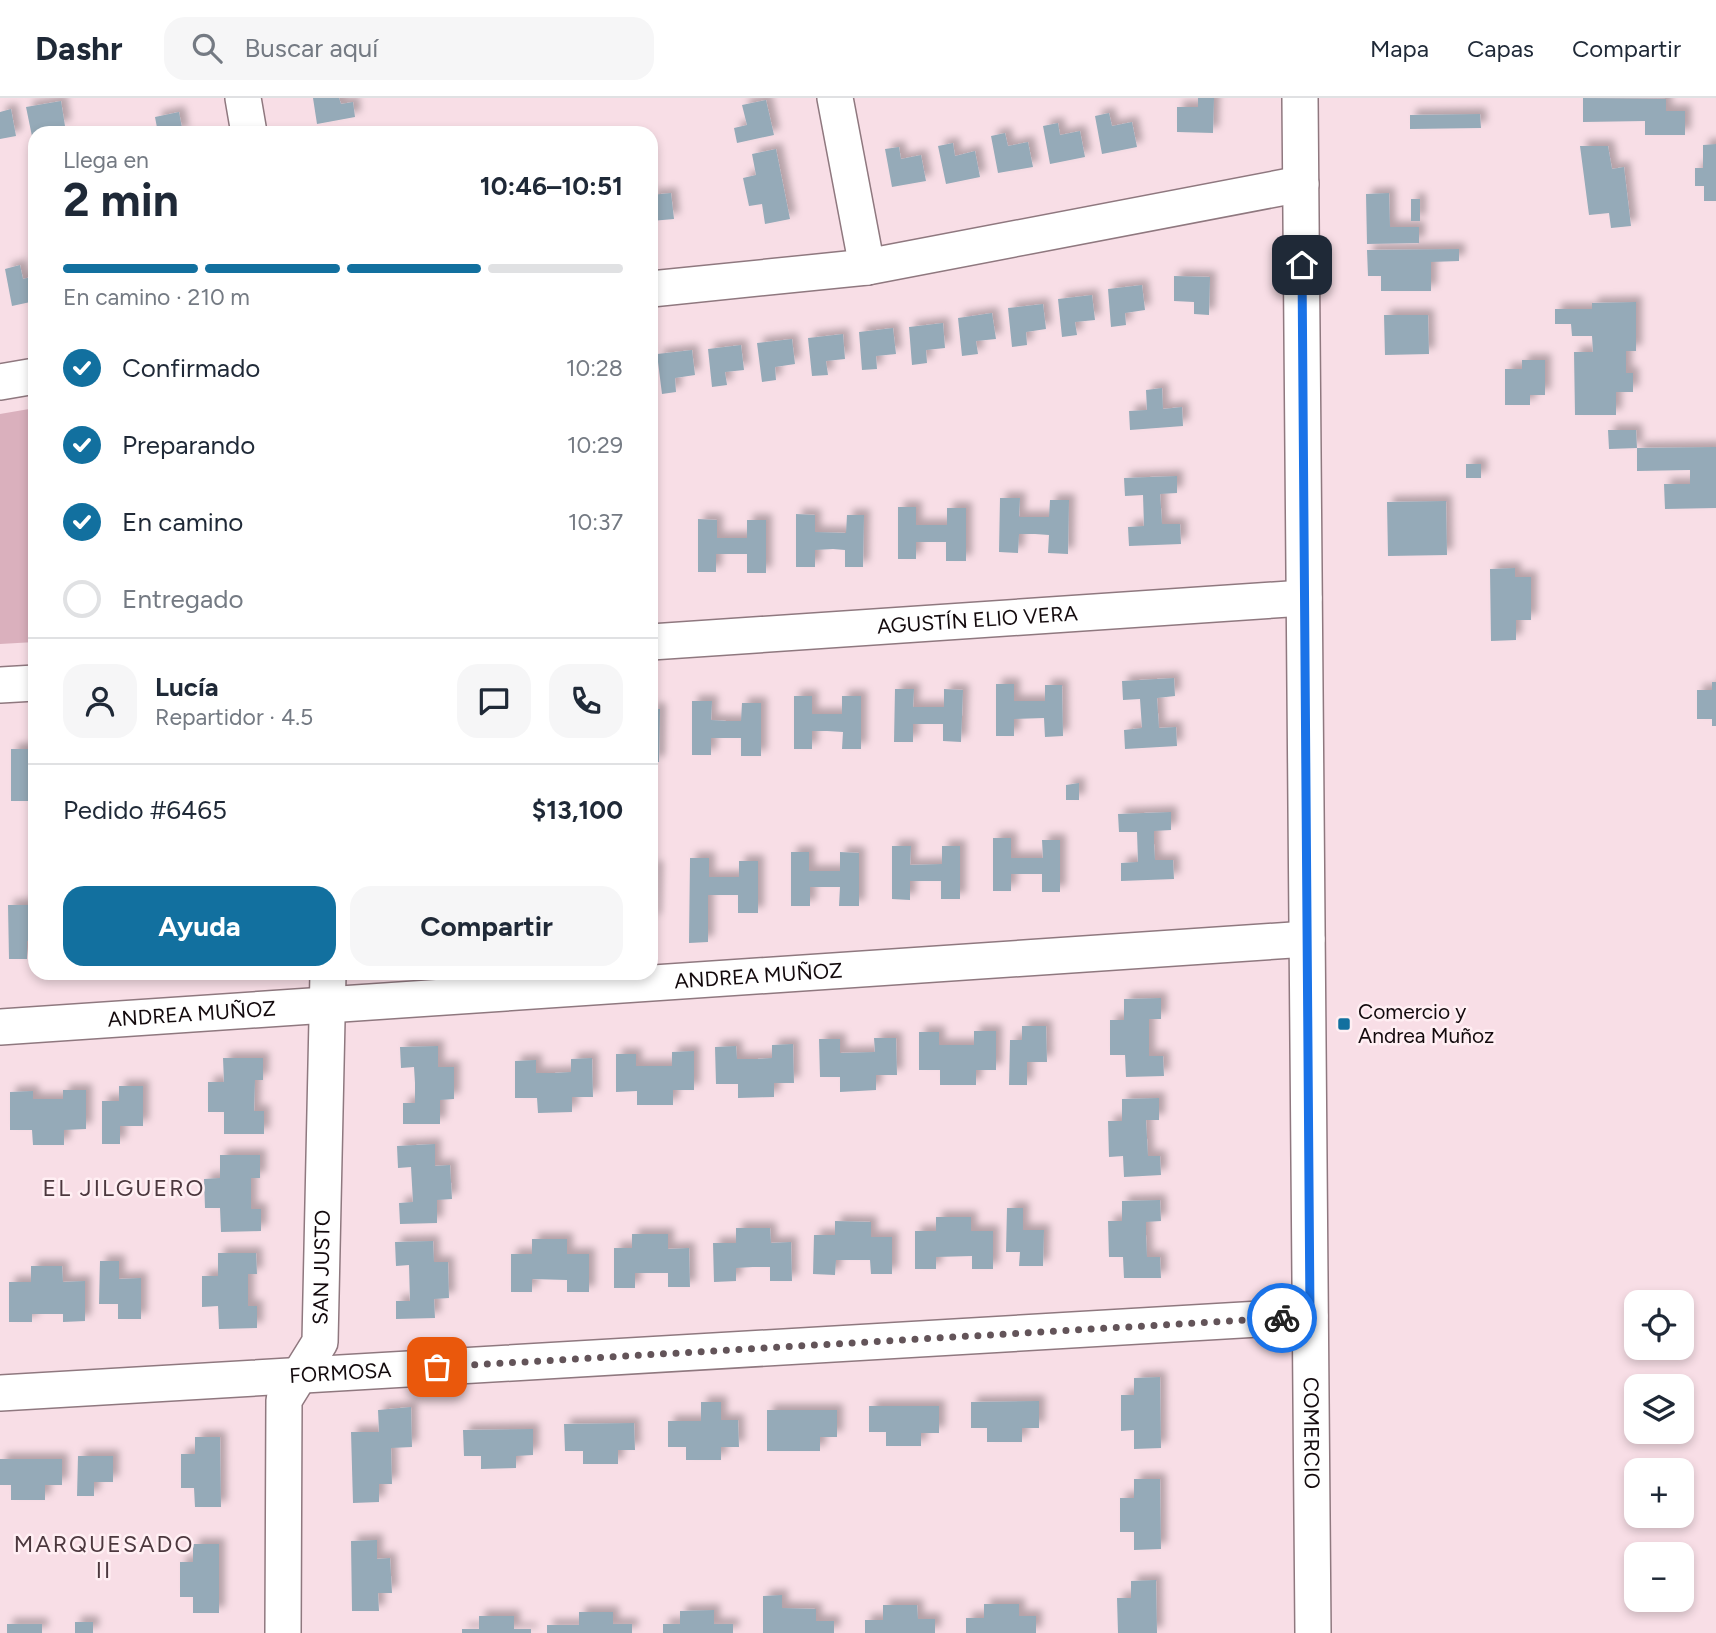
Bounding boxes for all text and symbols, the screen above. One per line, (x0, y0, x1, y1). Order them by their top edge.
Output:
search box (164, 17, 654, 80)
text: Dashr (35, 29, 122, 68)
icon: search (188, 29, 226, 67)
text: Buscar aquí (244, 32, 378, 64)
text: Mapa (1370, 34, 1429, 63)
text: Capas (1467, 34, 1534, 63)
text: Compartir (1572, 34, 1681, 63)
text: Llega en (63, 146, 149, 174)
text: 10:46–10:51 (480, 170, 623, 202)
text: 2 min (63, 172, 179, 228)
pin (1272, 235, 1332, 295)
icon: home (1283, 246, 1321, 284)
text: En camino · 210 m (63, 283, 250, 311)
icon: check (63, 349, 101, 387)
text: Confirmado (122, 352, 260, 384)
text: 10:28 (566, 354, 623, 382)
icon: check (63, 426, 101, 464)
text: Preparando (122, 429, 255, 461)
text: 10:29 (567, 431, 623, 459)
icon: check (63, 503, 101, 541)
text: En camino (122, 506, 243, 538)
text: 10:37 (568, 508, 623, 536)
text: Entregado (122, 583, 244, 615)
street label: AGUSTÍN ELIO VERA (876, 600, 1078, 639)
button: person (63, 664, 137, 738)
button: chat (457, 664, 531, 738)
button: phone (549, 664, 623, 738)
text: Lucía (155, 671, 219, 703)
text: Repartidor · 4.5 (155, 703, 313, 731)
text: Pedido #6465 (63, 794, 227, 826)
text: $13,100 (532, 794, 623, 826)
button: Ayuda (63, 886, 336, 966)
button: Compartir (350, 886, 623, 966)
street label: ANDREA MUÑOZ (673, 957, 843, 994)
street label: ANDREA MUÑOZ (107, 995, 276, 1032)
place label: Comercio y Andrea Muñoz (1358, 999, 1494, 1048)
marker: Comercio y Andrea Muñoz (1336, 1016, 1352, 1032)
district label: EL JILGUERO (43, 1174, 205, 1202)
street label: SAN JUSTO (307, 1209, 335, 1325)
courier (1247, 1283, 1317, 1353)
map controls (1624, 1290, 1694, 1612)
button: locate (1624, 1290, 1694, 1360)
icon: bike (1263, 1299, 1301, 1337)
pin (407, 1337, 467, 1397)
icon: bag (418, 1348, 456, 1386)
street label: FORMOSA (289, 1357, 392, 1388)
button: layers (1624, 1374, 1694, 1444)
street label: COMERCIO (1299, 1377, 1325, 1489)
button: + (1624, 1458, 1694, 1528)
district label: MARQUESADO II (14, 1530, 194, 1584)
button: − (1624, 1542, 1694, 1612)

